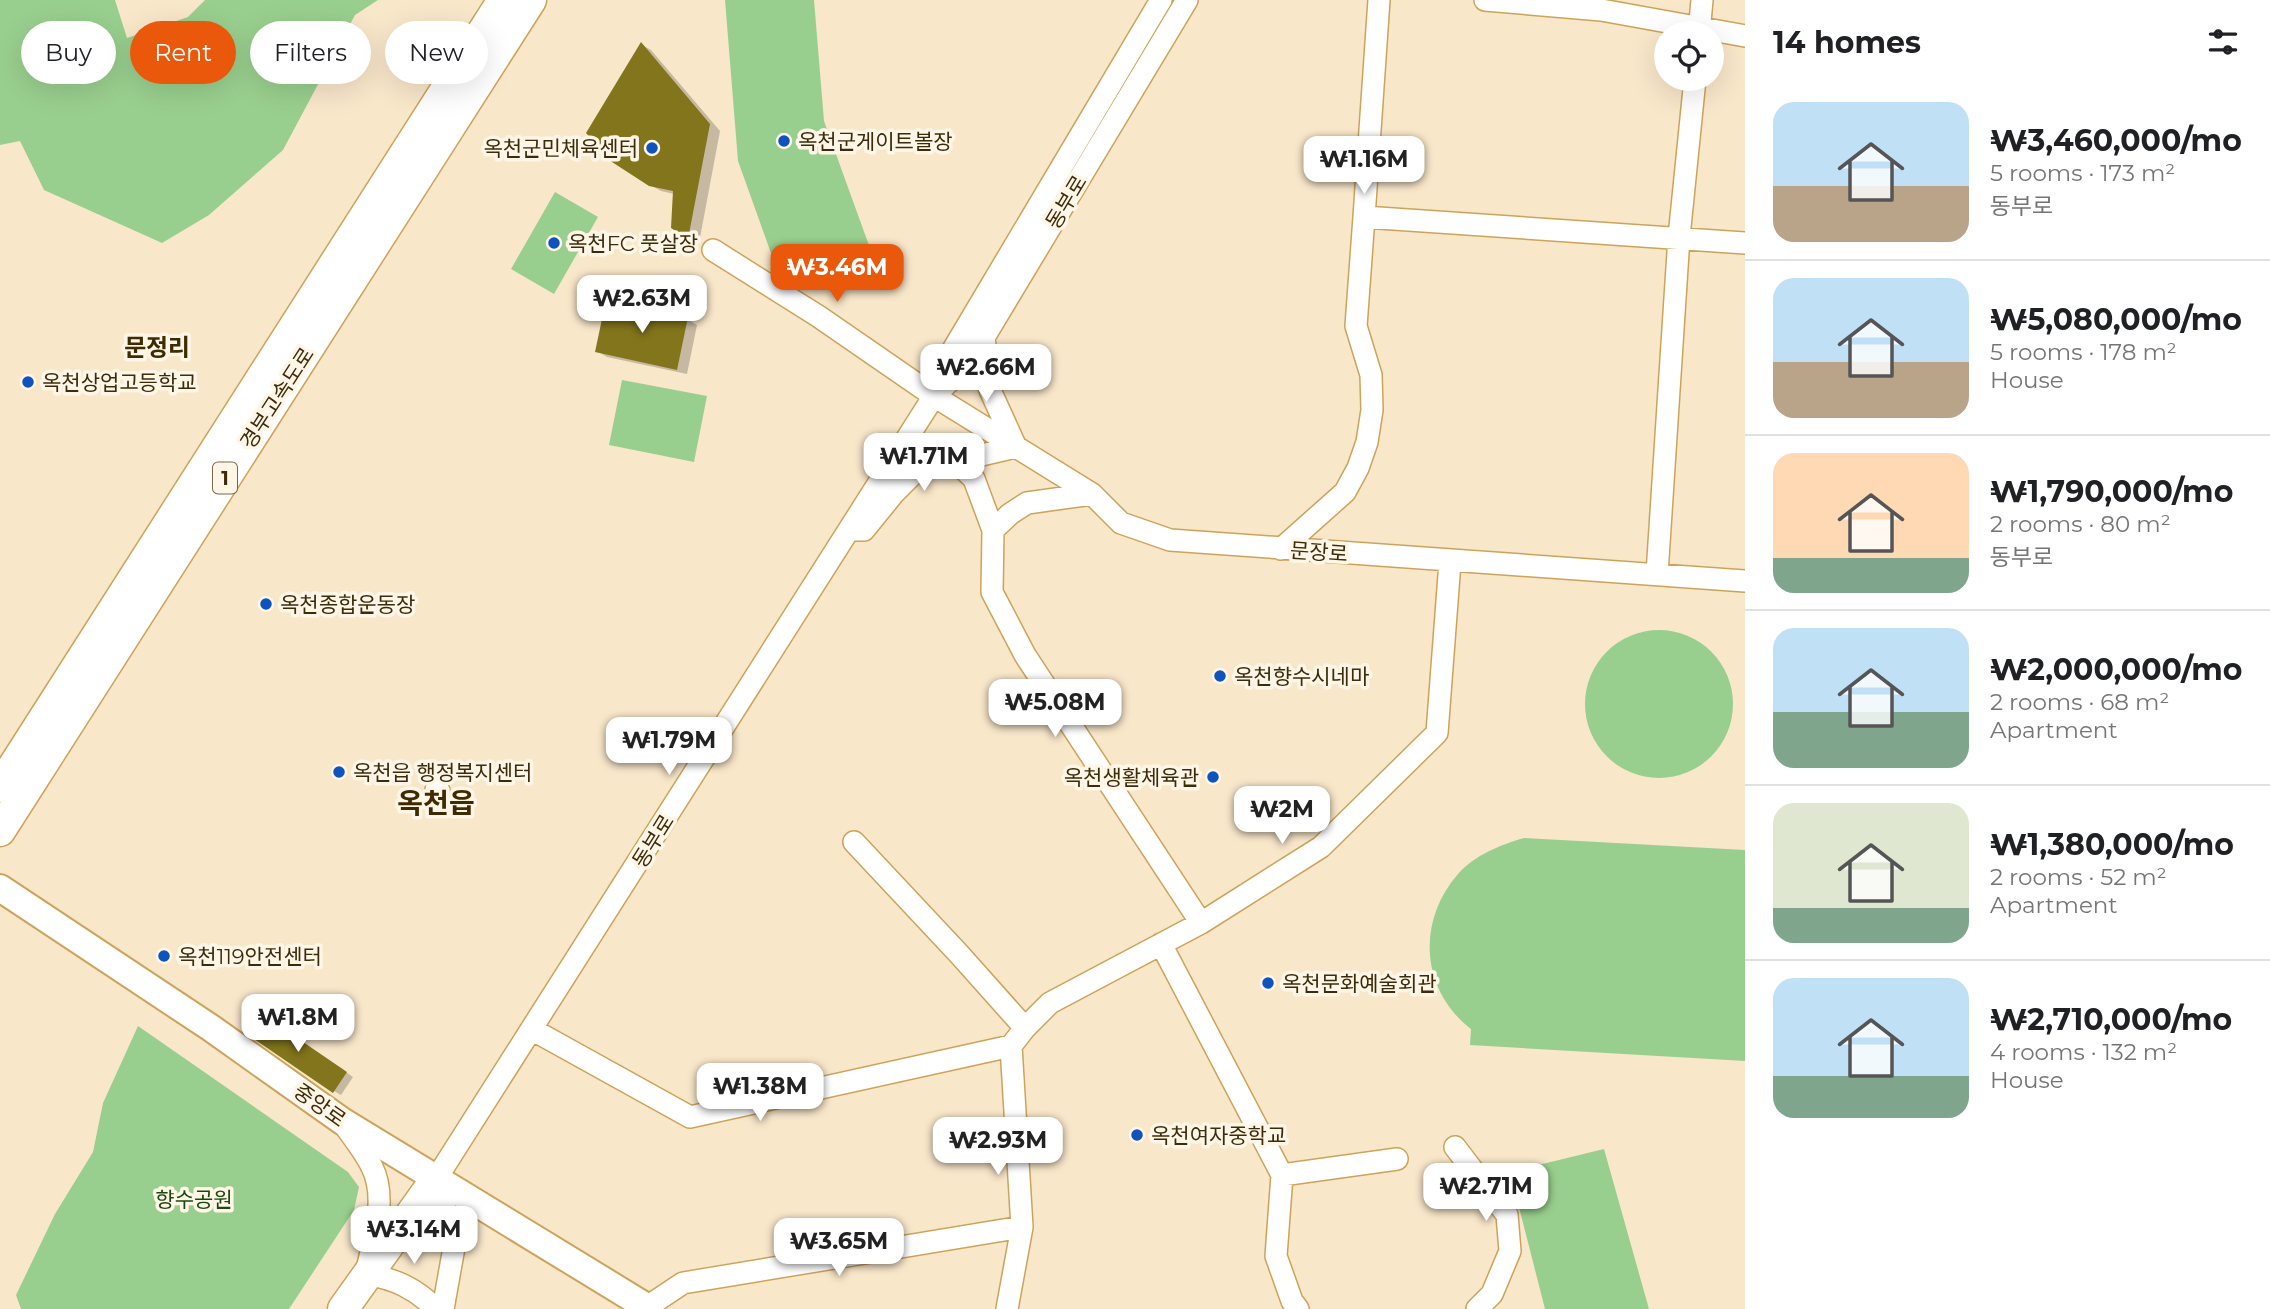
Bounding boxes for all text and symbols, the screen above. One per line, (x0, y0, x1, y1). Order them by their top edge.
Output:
chip: Buy (21, 21, 116, 84)
chip: Rent (130, 21, 236, 84)
chip: Filters (250, 21, 371, 84)
chip: New (385, 21, 488, 84)
map controls (1654, 21, 1724, 91)
button: locate (1654, 21, 1724, 91)
icon: filters (2204, 23, 2242, 61)
text: 14 homes (1773, 24, 1921, 61)
text: ₩3,460,000/mo (1990, 122, 2242, 159)
place label: 옥천군게이트볼장 (798, 129, 953, 154)
icon: home (1829, 130, 1913, 214)
marker: 옥천군게이트볼장 (776, 133, 792, 149)
place label: 옥천군민체육센터 (483, 136, 638, 161)
pin: ₩1.16M (1307, 136, 1421, 196)
marker: 옥천군민체육센터 (644, 140, 660, 156)
text: ₩1.16M (1320, 145, 1408, 173)
text: 5 rooms · 173 m² (1990, 159, 2175, 187)
street label: 동부로 (1040, 171, 1092, 233)
text: 동부로 (1990, 192, 2053, 220)
place label: 옥천FC 풋살장 (568, 231, 698, 256)
marker: 옥천FC 풋살장 (546, 235, 562, 251)
pin: ₩3.46M (780, 244, 894, 304)
text: ₩3.46M (787, 253, 887, 281)
pin: ₩2.63M (585, 276, 699, 335)
text: ₩2.63M (593, 284, 691, 312)
text: ₩5,080,000/mo (1990, 301, 2242, 338)
icon: home (1829, 306, 1913, 390)
district label: 문정리 (124, 333, 190, 362)
text: 5 rooms · 178 m² (1990, 338, 2177, 366)
street label: 경부고속도로 (235, 343, 319, 453)
pin: ₩2.66M (929, 344, 1043, 404)
text: ₩2.66M (936, 353, 1036, 381)
text: House (1990, 366, 2064, 394)
place label: 옥천상업고등학교 (42, 370, 197, 395)
marker: 옥천상업고등학교 (20, 374, 36, 390)
pin: ₩1.71M (867, 434, 981, 493)
text: ₩1.71M (880, 442, 968, 470)
road number: 1 (213, 463, 237, 494)
text: ₩1,790,000/mo (1990, 473, 2233, 510)
icon: home (1829, 481, 1913, 565)
text: 2 rooms · 80 m² (1990, 510, 2171, 538)
street label: 문장로 (1289, 538, 1349, 566)
text: 동부로 (1990, 543, 2053, 571)
place label: 옥천종합운동장 (280, 592, 415, 617)
marker: 옥천종합운동장 (258, 596, 274, 612)
text: ₩2,000,000/mo (1990, 651, 2242, 688)
icon: home (1829, 656, 1913, 740)
place label: 옥천향수시네마 (1234, 664, 1369, 689)
marker: 옥천향수시네마 (1212, 668, 1228, 684)
pin: ₩5.08M (998, 680, 1112, 739)
text: ₩5.08M (1005, 688, 1105, 716)
text: 2 rooms · 68 m² (1990, 688, 2169, 716)
text: Apartment (1990, 716, 2118, 744)
pin: ₩1.79M (612, 718, 726, 777)
text: ₩1.79M (622, 726, 716, 754)
place label: 옥천읍 행정복지센터 (353, 760, 532, 785)
marker: 옥천읍 행정복지센터 (331, 764, 347, 780)
place label: 옥천생활체육관 (1064, 765, 1199, 790)
marker: 옥천생활체육관 (1205, 769, 1221, 785)
district label: 옥천읍 (397, 786, 475, 820)
pin: ₩2M (1248, 786, 1316, 846)
text: ₩2M (1250, 795, 1314, 823)
street label: 동부로 (627, 810, 679, 872)
text: ₩1,380,000/mo (1990, 826, 2234, 863)
icon: home (1829, 831, 1913, 915)
text: 2 rooms · 52 m² (1990, 863, 2167, 891)
text: Apartment (1990, 891, 2118, 919)
place label: 옥천119안전센터 (178, 944, 322, 969)
marker: 옥천119안전센터 (156, 948, 172, 964)
place label: 옥천문화예술회관 (1282, 971, 1437, 996)
marker: 옥천문화예술회관 (1260, 975, 1276, 991)
pin: ₩1.8M (249, 995, 347, 1054)
text: ₩2,710,000/mo (1990, 1001, 2232, 1038)
text: ₩1.8M (257, 1003, 339, 1031)
icon: home (1829, 1006, 1913, 1090)
text: 4 rooms · 132 m² (1990, 1038, 2177, 1066)
pin: ₩1.38M (703, 1064, 817, 1123)
text: House (1990, 1066, 2064, 1094)
text: ₩1.38M (713, 1072, 807, 1100)
street label: 중앙로 (289, 1078, 351, 1132)
pin: ₩2.93M (941, 1118, 1055, 1177)
place label: 옥천여자중학교 (1151, 1123, 1286, 1148)
text: ₩2.93M (949, 1126, 1047, 1154)
marker: 옥천여자중학교 (1129, 1127, 1145, 1143)
pin: ₩2.71M (1429, 1164, 1543, 1223)
text: ₩2.71M (1439, 1172, 1533, 1200)
park label: 향수공원 (155, 1187, 233, 1212)
pin: ₩3.14M (357, 1206, 471, 1266)
text: ₩3.14M (367, 1215, 461, 1243)
pin: ₩3.65M (782, 1218, 896, 1278)
text: ₩3.65M (790, 1227, 888, 1255)

